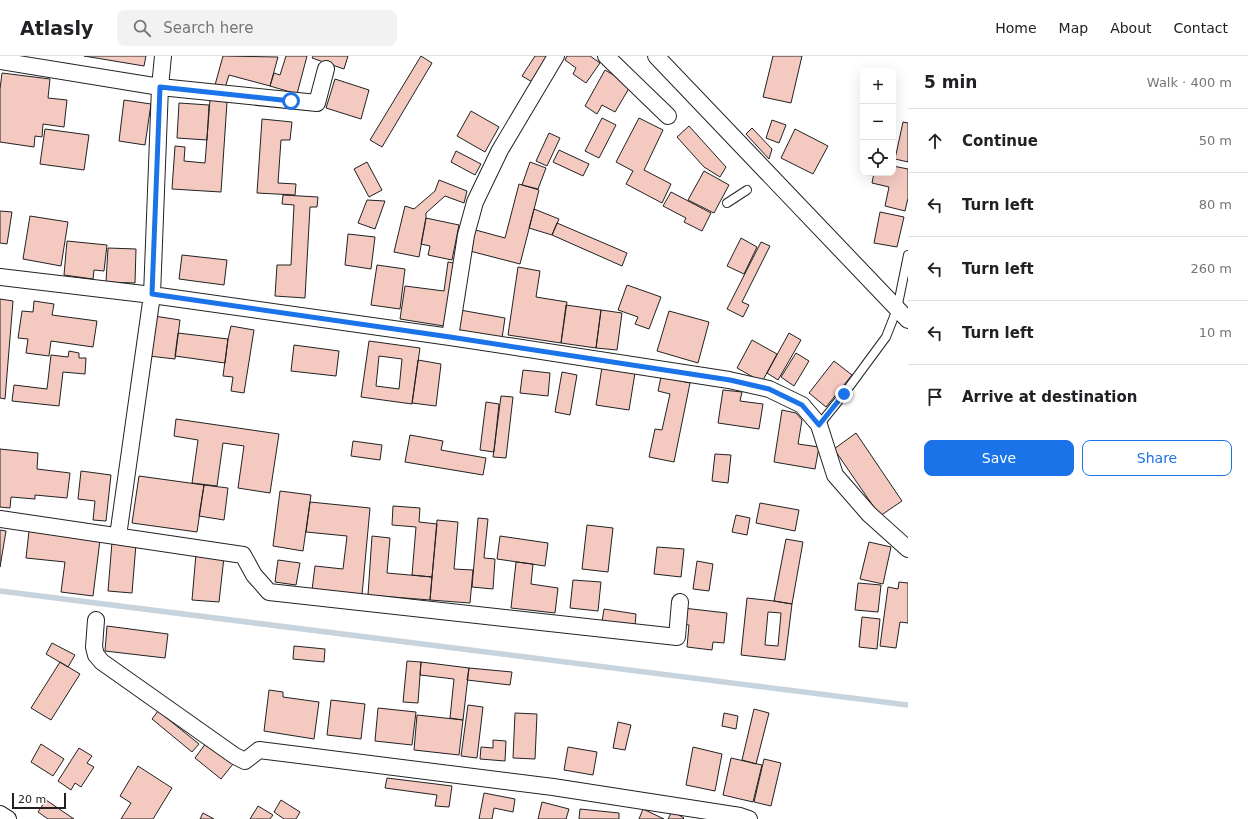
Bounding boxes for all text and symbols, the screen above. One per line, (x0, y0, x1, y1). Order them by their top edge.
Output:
search box (117, 10, 397, 46)
text: Atlasly (20, 17, 93, 39)
icon: search (131, 17, 153, 39)
text: Search here (163, 19, 253, 37)
text: Home (995, 20, 1037, 36)
text: Map (1059, 20, 1088, 36)
text: About (1110, 20, 1152, 36)
text: Contact (1174, 20, 1228, 36)
map controls (860, 68, 896, 176)
button: + (860, 68, 896, 104)
text: 5 min (924, 72, 977, 92)
text: Walk · 400 m (1147, 75, 1232, 90)
route start (282, 92, 300, 110)
button: − (860, 104, 896, 140)
icon: ahead (924, 130, 946, 152)
text: Continue (962, 132, 1038, 150)
text: 50 m (1199, 133, 1232, 148)
button: locate (860, 140, 896, 176)
icon: left (924, 194, 946, 216)
text: Turn left (962, 196, 1034, 214)
text: 80 m (1199, 197, 1232, 212)
icon: left (924, 258, 946, 280)
text: Turn left (962, 260, 1034, 278)
text: 260 m (1190, 261, 1232, 276)
icon: left (924, 322, 946, 344)
text: Turn left (962, 324, 1034, 342)
text: 10 m (1199, 325, 1232, 340)
route end (835, 385, 853, 403)
icon: arrive (924, 386, 946, 408)
text: Arrive at destination (962, 388, 1137, 406)
button: Save (924, 440, 1074, 476)
button: Share (1082, 440, 1232, 476)
scale bar (12, 791, 66, 810)
text: 20 m (18, 793, 46, 806)

